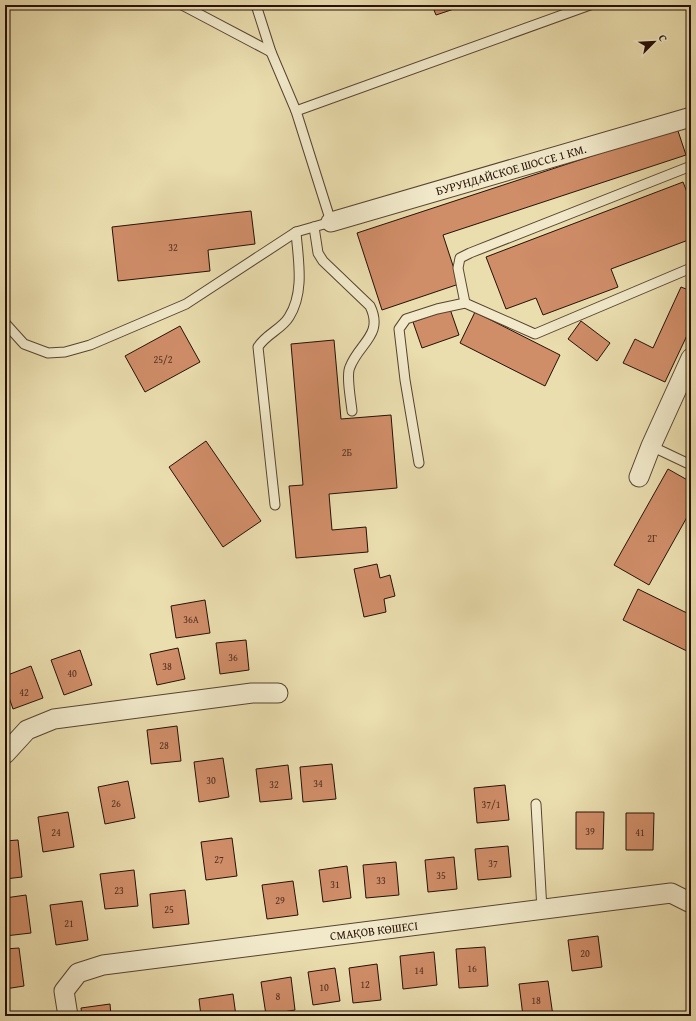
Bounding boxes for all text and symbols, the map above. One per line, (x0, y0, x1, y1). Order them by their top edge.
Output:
north arrow (634, 22, 674, 62)
text: С (655, 32, 672, 44)
street label: БУРУНДАЙСКОЕ ШОССЕ 1 КМ. (434, 140, 588, 199)
house number: 32 (168, 240, 178, 255)
house number: 25/2 (153, 352, 173, 367)
house number: 2Б (342, 445, 353, 460)
house number: 2Г (647, 531, 657, 546)
house number: 36А (183, 612, 199, 627)
house number: 36 (228, 650, 238, 665)
house number: 38 (162, 659, 172, 674)
house number: 40 (67, 666, 77, 681)
house number: 42 (19, 685, 29, 700)
house number: 28 (159, 738, 169, 753)
house number: 30 (206, 773, 216, 788)
house number: 34 (313, 776, 323, 791)
house number: 32 (269, 777, 279, 792)
house number: 26 (111, 796, 121, 811)
house number: 37/1 (481, 797, 501, 812)
house number: 39 (585, 824, 595, 839)
house number: 24 (51, 825, 61, 840)
house number: 41 (635, 825, 645, 840)
house number: 27 (214, 852, 224, 867)
house number: 37 (488, 856, 498, 871)
house number: 35 (436, 868, 446, 883)
house number: 33 (376, 873, 386, 888)
house number: 31 (330, 877, 340, 892)
house number: 23 (114, 883, 124, 898)
house number: 29 (275, 893, 285, 908)
house number: 25 (164, 902, 174, 917)
house number: 21 (64, 916, 74, 931)
street label: СМАҚОВ КӨШЕСІ (329, 917, 419, 944)
house number: 20 (580, 946, 590, 961)
house number: 16 (467, 961, 477, 976)
house number: 14 (414, 963, 424, 978)
house number: 12 (360, 977, 370, 992)
house number: 10 (319, 980, 329, 995)
house number: 8 (276, 989, 281, 1004)
house number: 18 (531, 993, 541, 1008)

